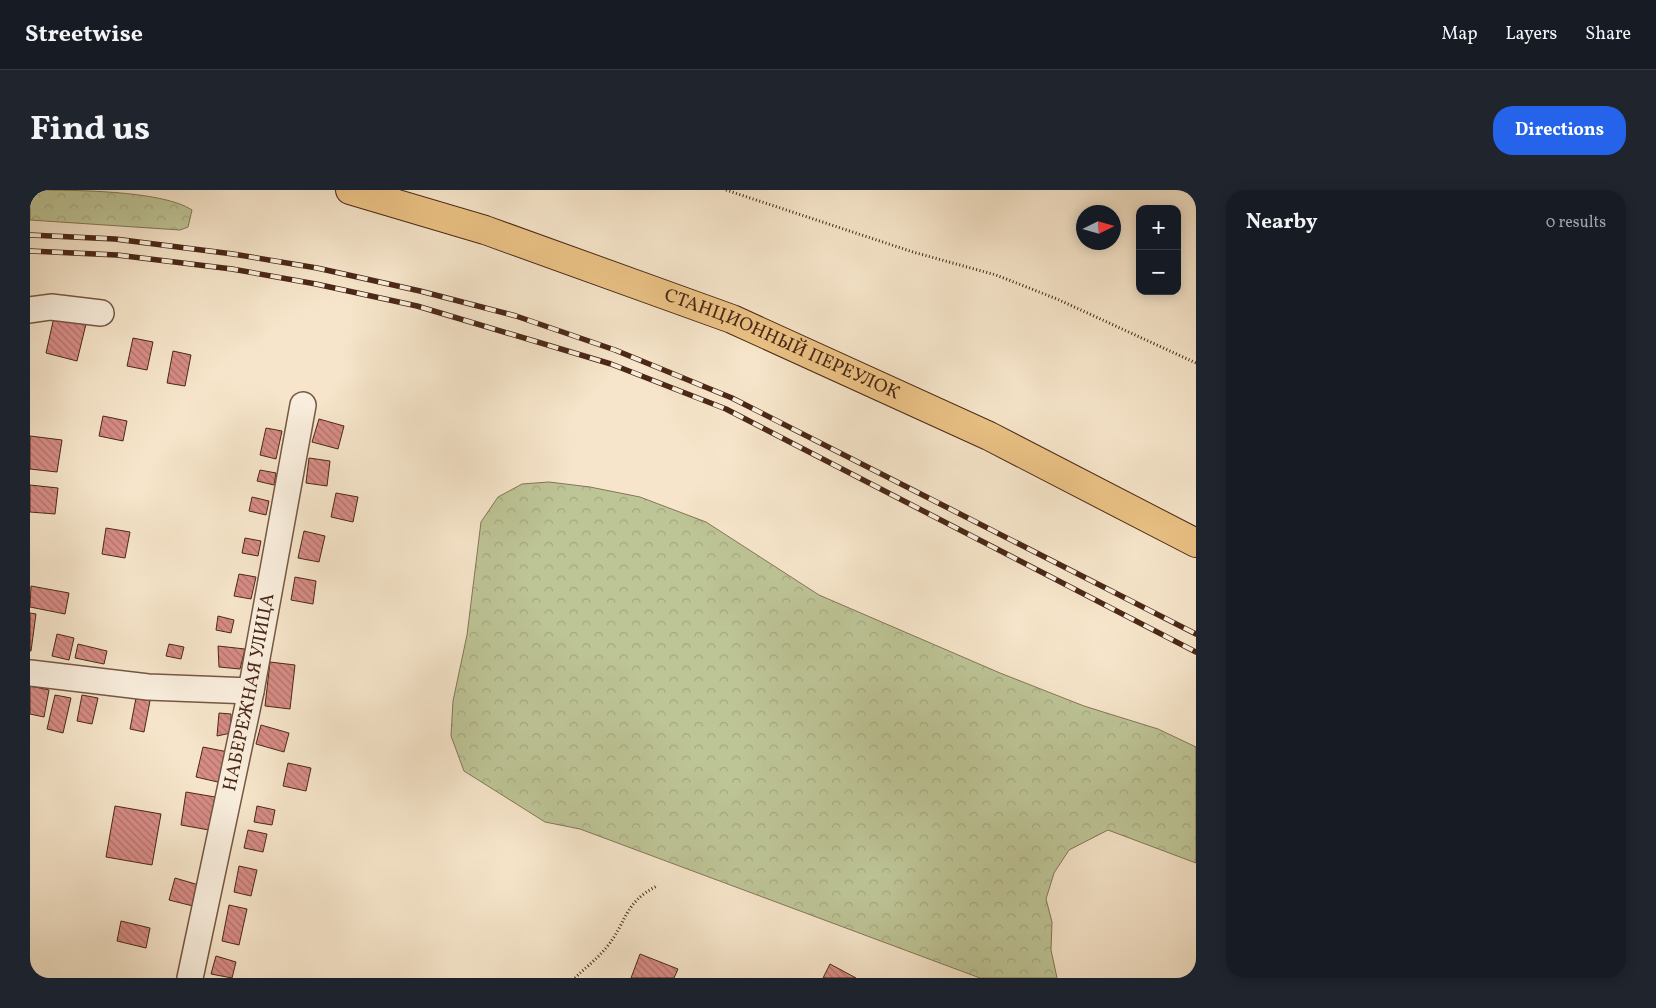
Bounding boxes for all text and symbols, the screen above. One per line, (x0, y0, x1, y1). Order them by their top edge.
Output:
text: Streetwise (25, 18, 143, 52)
text: Map (1441, 22, 1477, 47)
text: Layers (1505, 22, 1557, 47)
text: Share (1585, 22, 1631, 47)
text: Find us (30, 106, 150, 154)
button: Directions (1493, 106, 1626, 155)
north arrow (1076, 205, 1121, 250)
map controls (1136, 205, 1181, 295)
button: + (1136, 205, 1181, 250)
text: Nearby (1246, 208, 1317, 237)
text: 0 results (1546, 212, 1606, 234)
button: − (1136, 250, 1181, 295)
street label: СТАНЦИОННЫЙ ПЕРЕУЛОК (661, 283, 904, 407)
street label: НАБЕРЕЖНАЯ УЛИЦА (217, 591, 282, 794)

